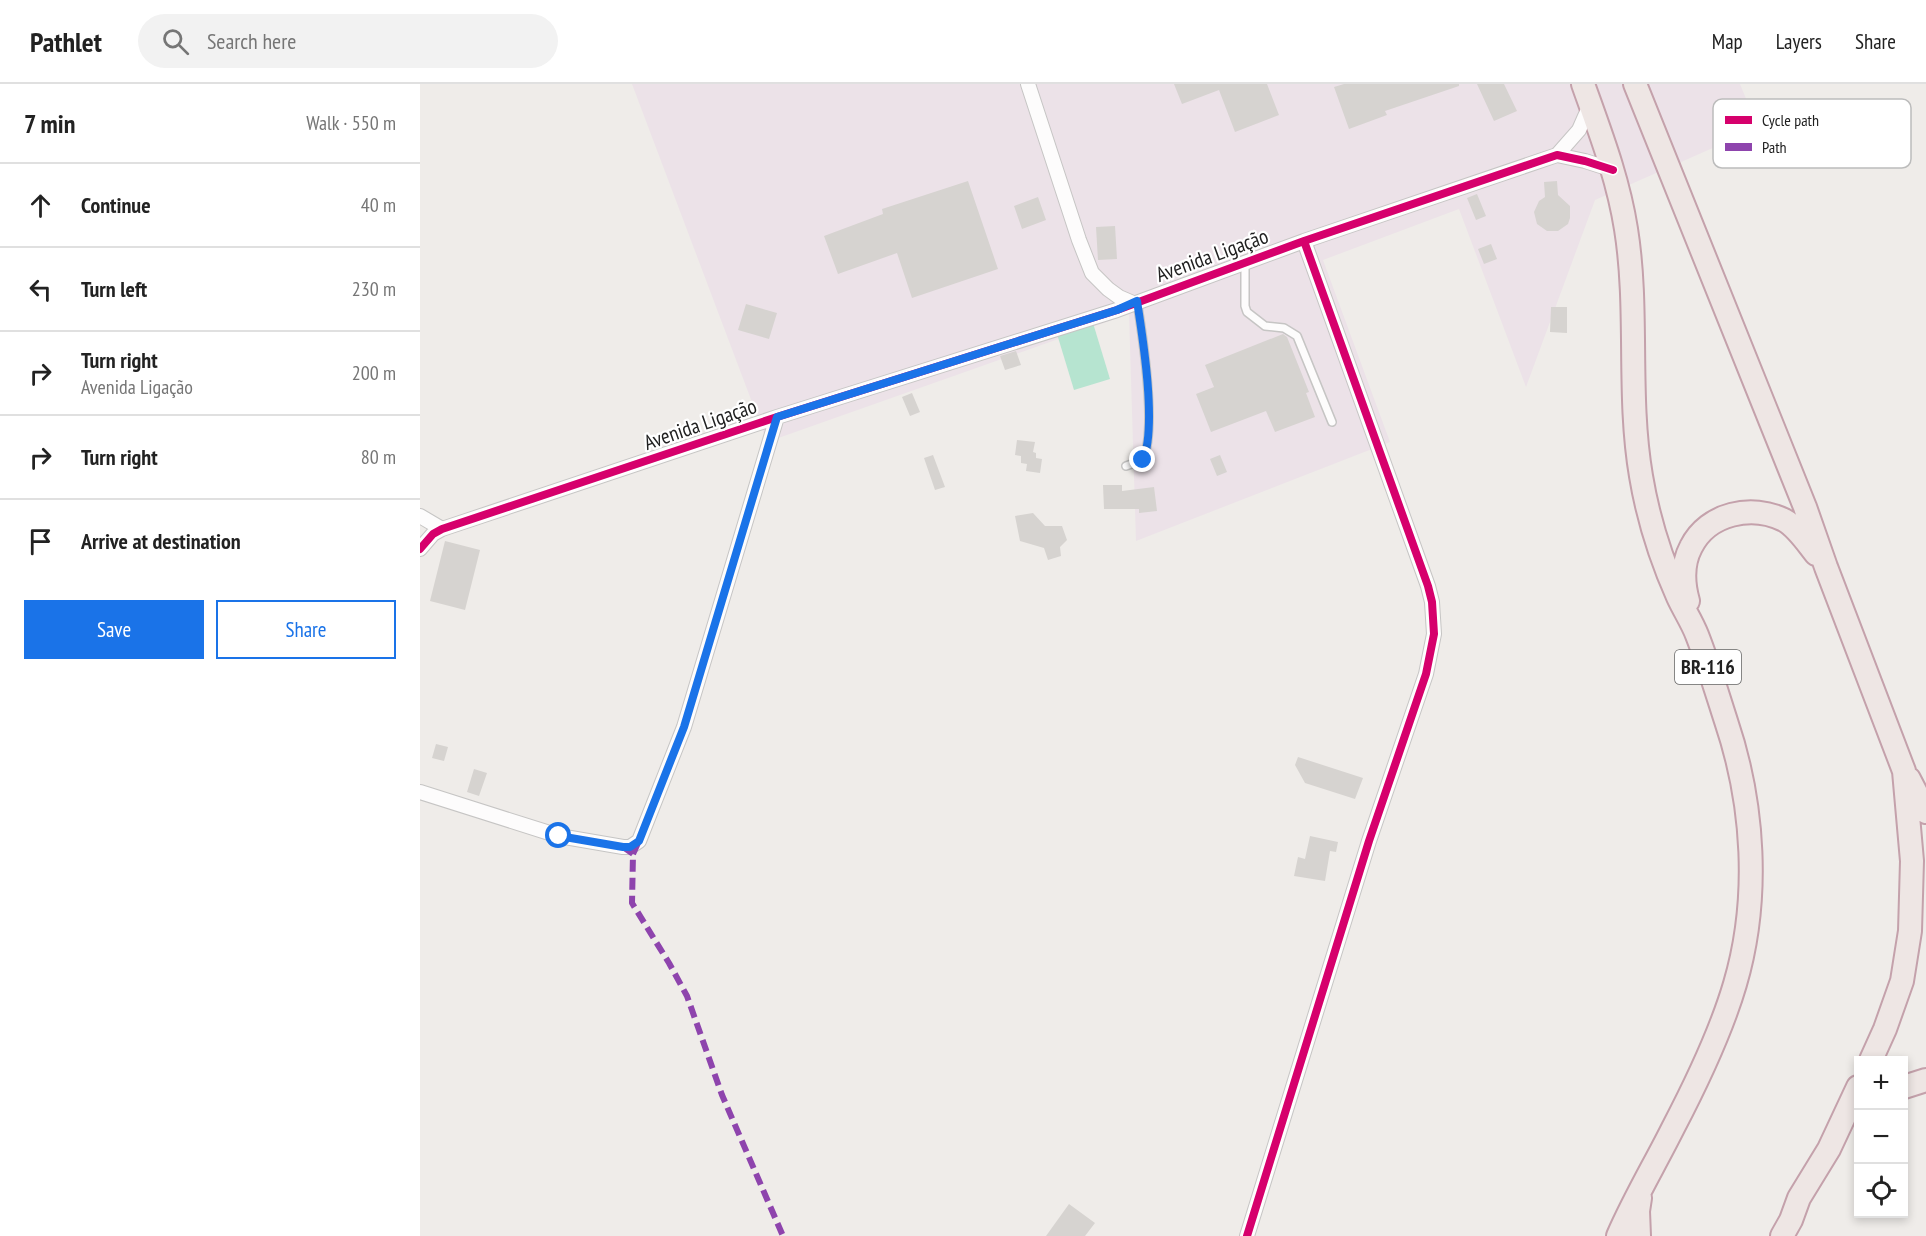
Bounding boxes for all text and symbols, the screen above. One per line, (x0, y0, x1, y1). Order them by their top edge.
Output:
search box (138, 14, 558, 68)
text: Pathlet (30, 23, 102, 60)
icon: search (159, 25, 192, 58)
text: Search here (207, 27, 296, 55)
text: Map (1712, 28, 1743, 55)
text: Layers (1776, 28, 1822, 55)
text: Share (1855, 28, 1896, 55)
legend (1713, 99, 1911, 168)
text: 7 min (24, 107, 75, 140)
text: Walk · 550 m (306, 110, 396, 136)
text: Cycle path (1762, 110, 1819, 130)
text: Path (1762, 137, 1787, 157)
icon: ahead (24, 189, 57, 222)
text: Continue (81, 191, 151, 219)
text: 40 m (361, 192, 396, 218)
street label: Avenida Ligação (1152, 222, 1272, 288)
icon: left (24, 273, 57, 306)
text: Turn left (81, 275, 147, 303)
text: 230 m (352, 276, 396, 302)
text: Turn right (81, 346, 158, 374)
icon: right (24, 357, 57, 390)
text: 200 m (352, 360, 396, 386)
text: Avenida Ligação (81, 374, 193, 400)
street label: Avenida Ligação (640, 392, 760, 456)
icon: right (24, 441, 57, 474)
text: Turn right (81, 443, 158, 471)
text: 80 m (361, 444, 396, 470)
route end (1129, 446, 1155, 472)
icon: arrive (24, 525, 57, 558)
text: Arrive at destination (81, 527, 241, 555)
button: Save (24, 600, 204, 659)
button: Share (216, 600, 396, 659)
road number: BR-116 (1675, 650, 1741, 684)
route start (545, 822, 571, 848)
map controls (1854, 1056, 1908, 1218)
button: + (1854, 1056, 1908, 1110)
button: − (1854, 1110, 1908, 1164)
button: locate (1854, 1164, 1908, 1218)

